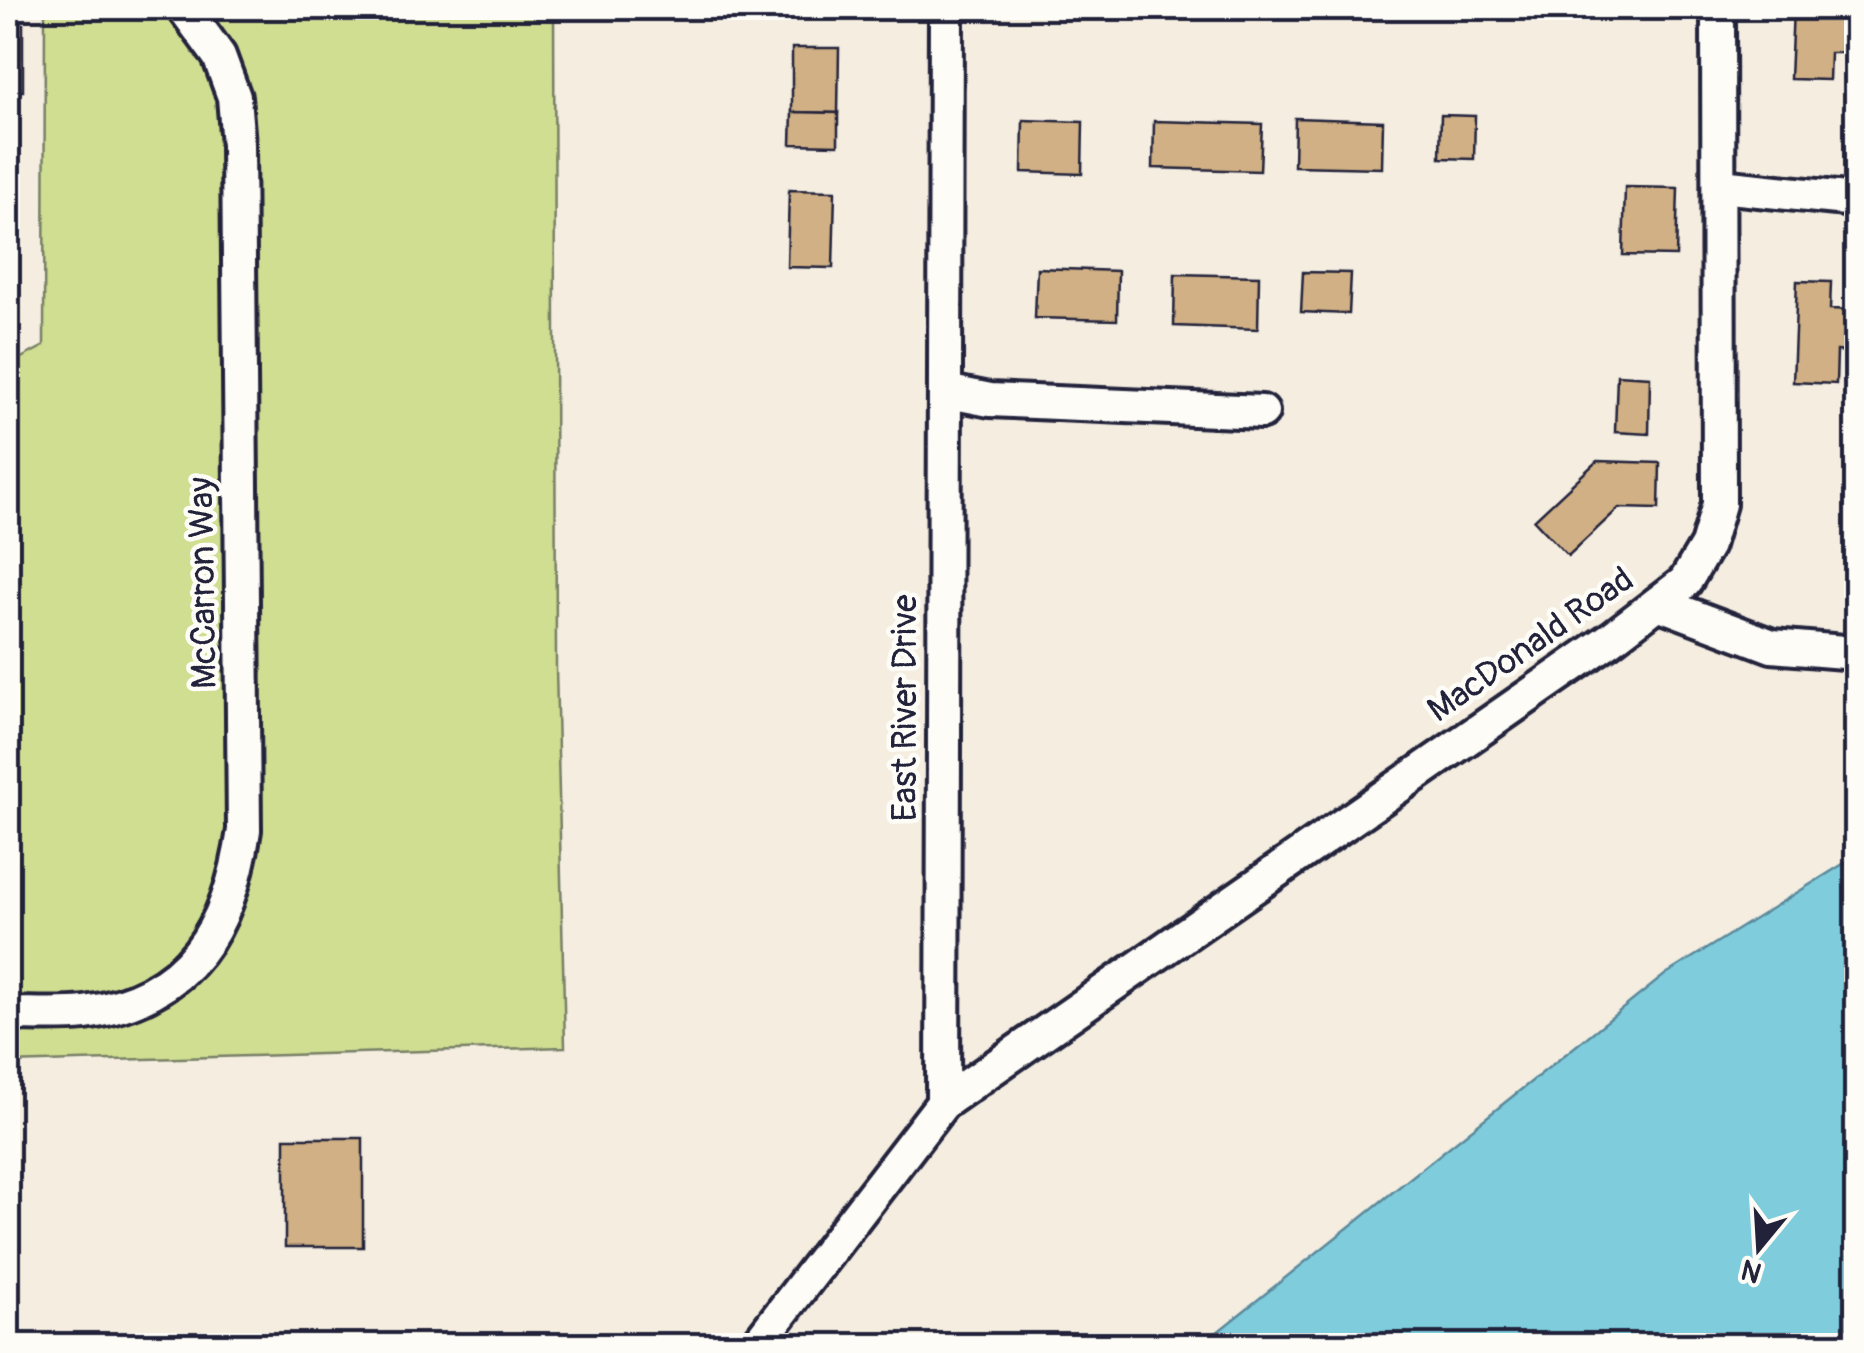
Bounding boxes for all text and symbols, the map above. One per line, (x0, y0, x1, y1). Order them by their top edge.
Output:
street label: McCarron Way (179, 477, 227, 689)
street label: MacDonald Road (1419, 558, 1642, 732)
street label: East River Drive (883, 594, 927, 822)
north arrow (1709, 1198, 1809, 1298)
text: N (1737, 1251, 1766, 1290)

